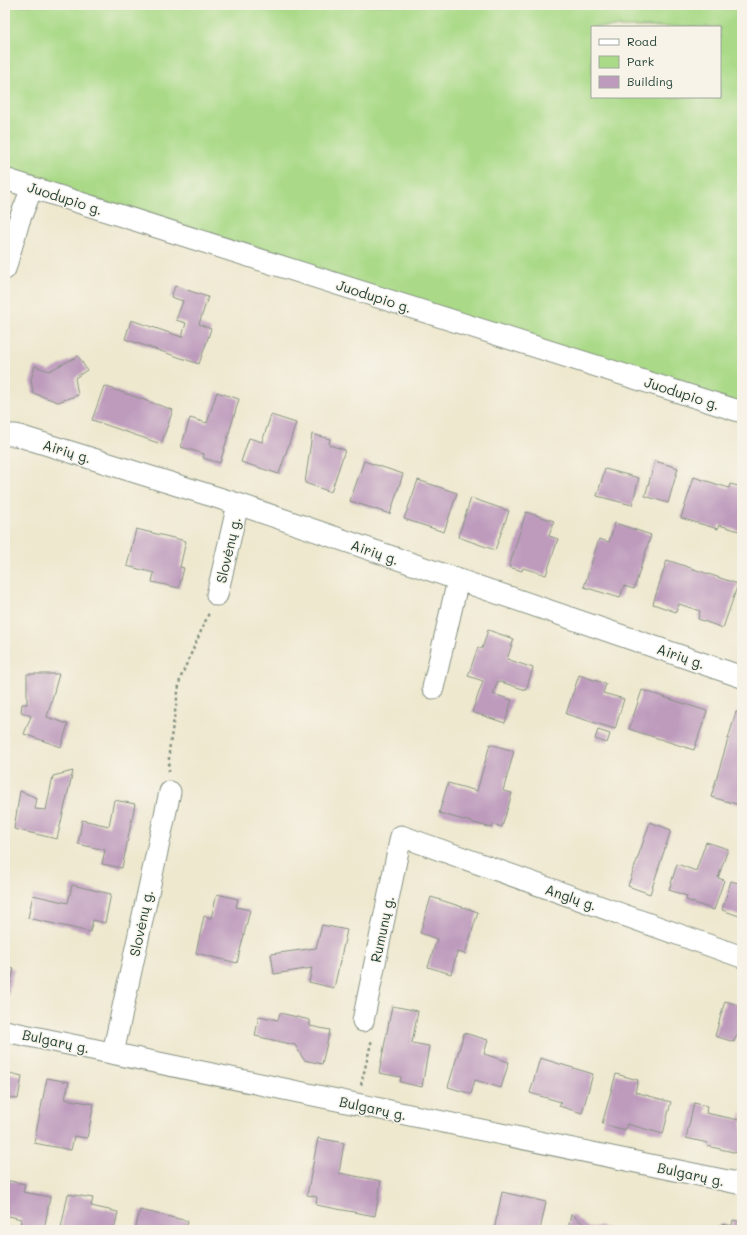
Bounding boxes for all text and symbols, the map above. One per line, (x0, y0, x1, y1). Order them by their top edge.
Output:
legend (591, 26, 721, 98)
text: Road (627, 33, 657, 49)
text: Park (627, 53, 654, 69)
text: Building (627, 73, 673, 89)
street label: Juodupio g. (25, 177, 105, 219)
street label: Juodupio g. (334, 275, 414, 317)
street label: Juodupio g. (642, 372, 722, 414)
street label: Airių g. (40, 435, 94, 467)
street label: Slovėnų g. (211, 515, 245, 585)
street label: Airių g. (348, 535, 402, 569)
street label: Airių g. (654, 639, 708, 673)
street label: Anglų g. (543, 879, 599, 915)
street label: Slovėnų g. (125, 888, 157, 958)
street label: Rumunų g. (366, 894, 398, 964)
street label: Bulgarų g. (21, 1025, 91, 1057)
street label: Bulgarų g. (338, 1092, 408, 1124)
street label: Bulgarų g. (656, 1158, 726, 1190)

